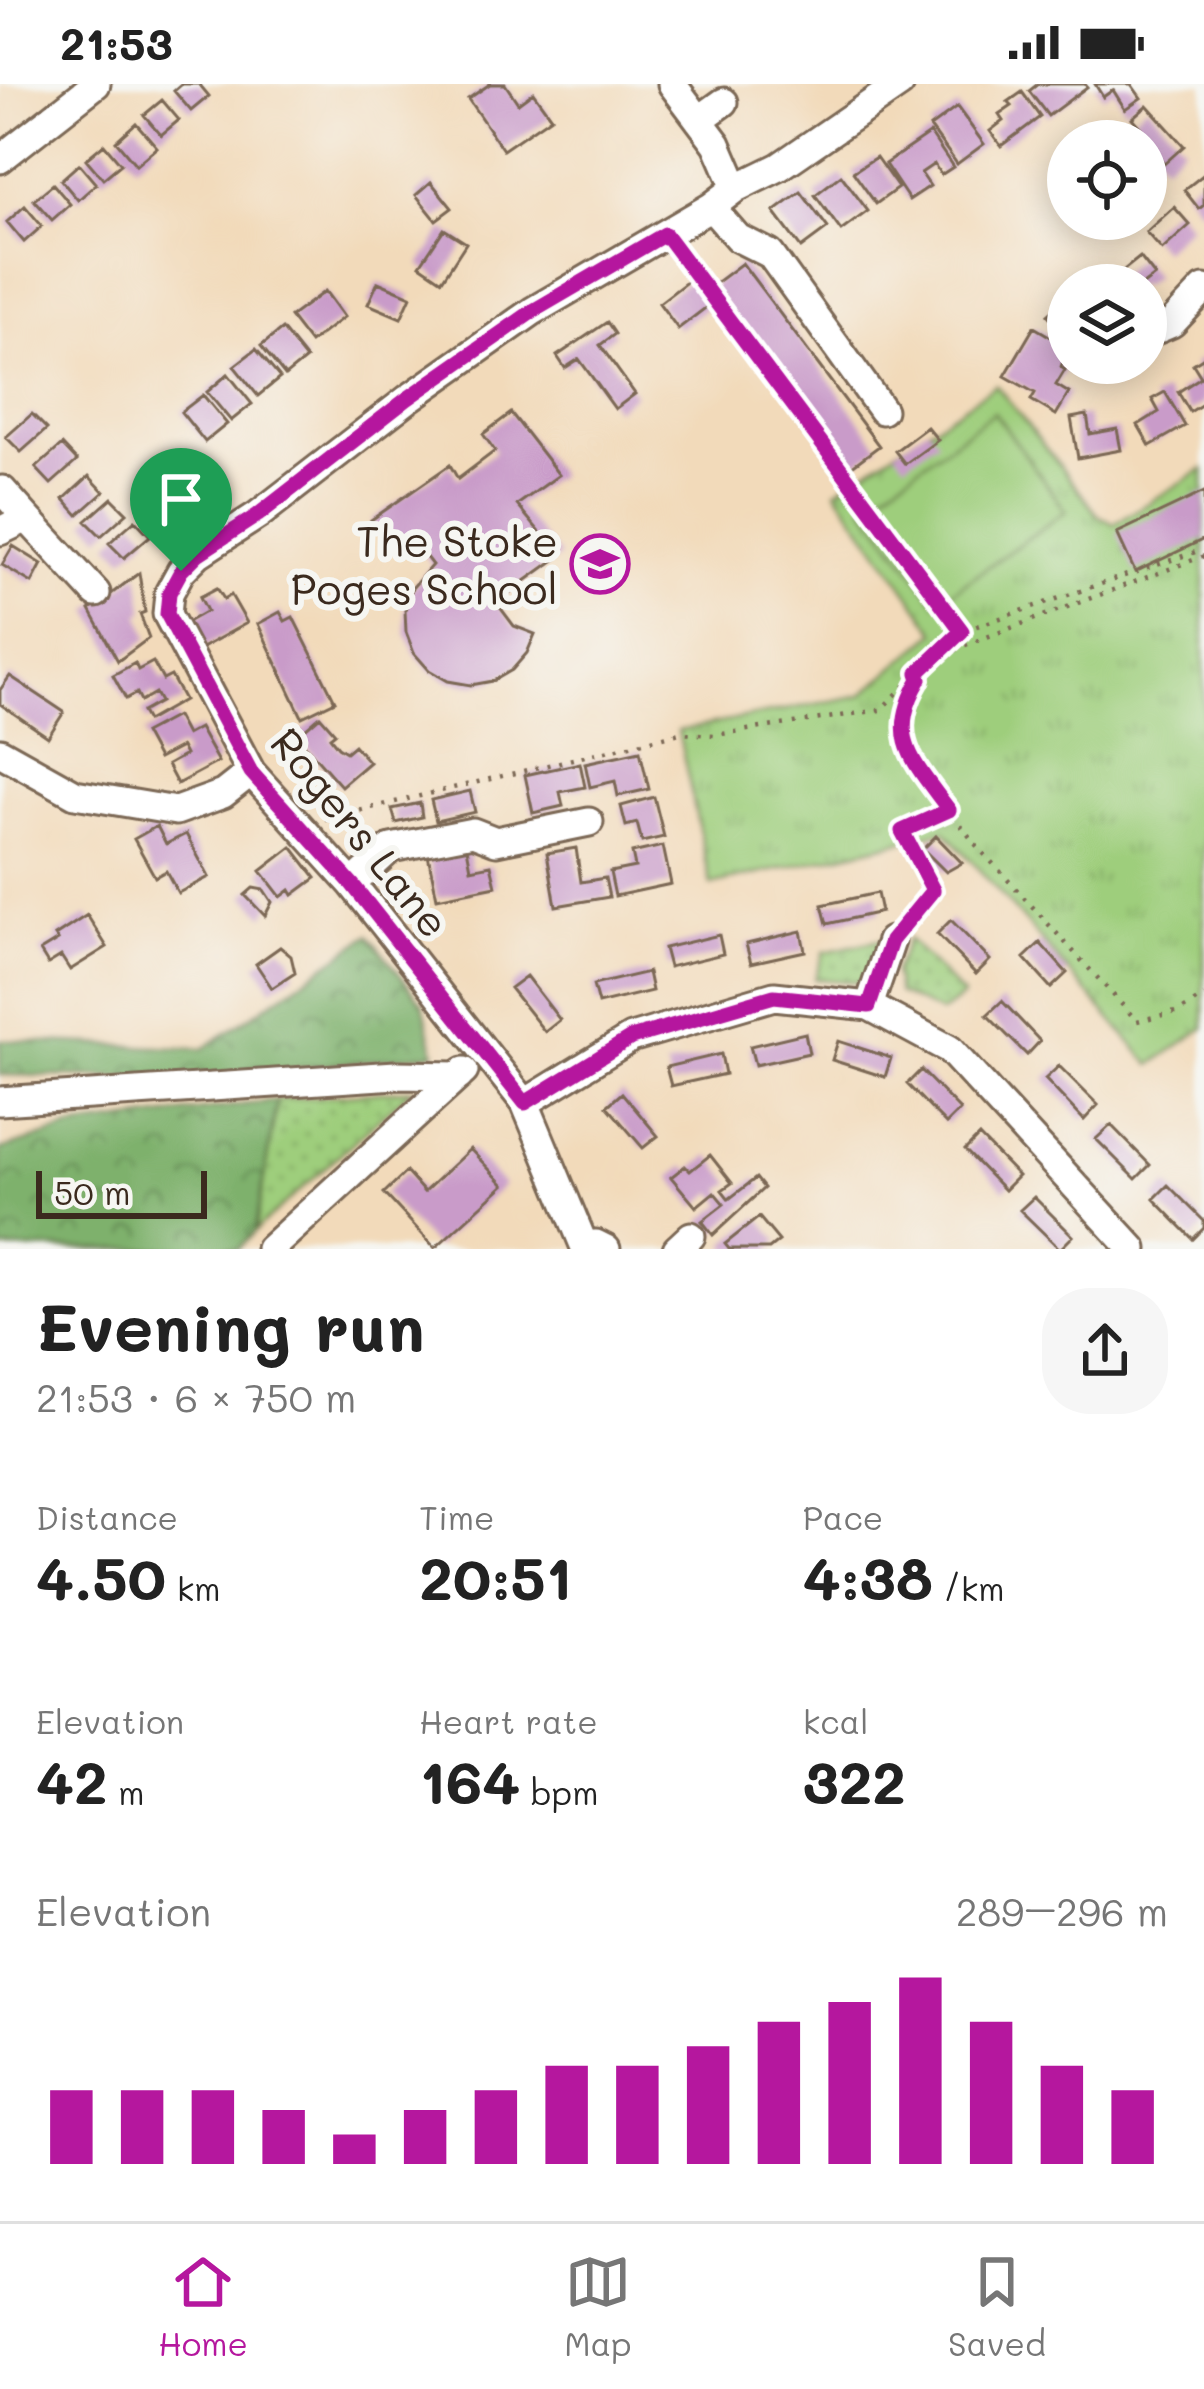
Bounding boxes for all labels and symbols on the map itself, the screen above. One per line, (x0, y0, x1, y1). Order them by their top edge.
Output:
pin (130, 448, 232, 571)
place label: The Stoke Poges School (291, 513, 558, 616)
school or university icon: The Stoke Poges School (569, 533, 631, 595)
street label: Rogers Lane (259, 716, 463, 948)
scale bar (36, 1165, 207, 1218)

